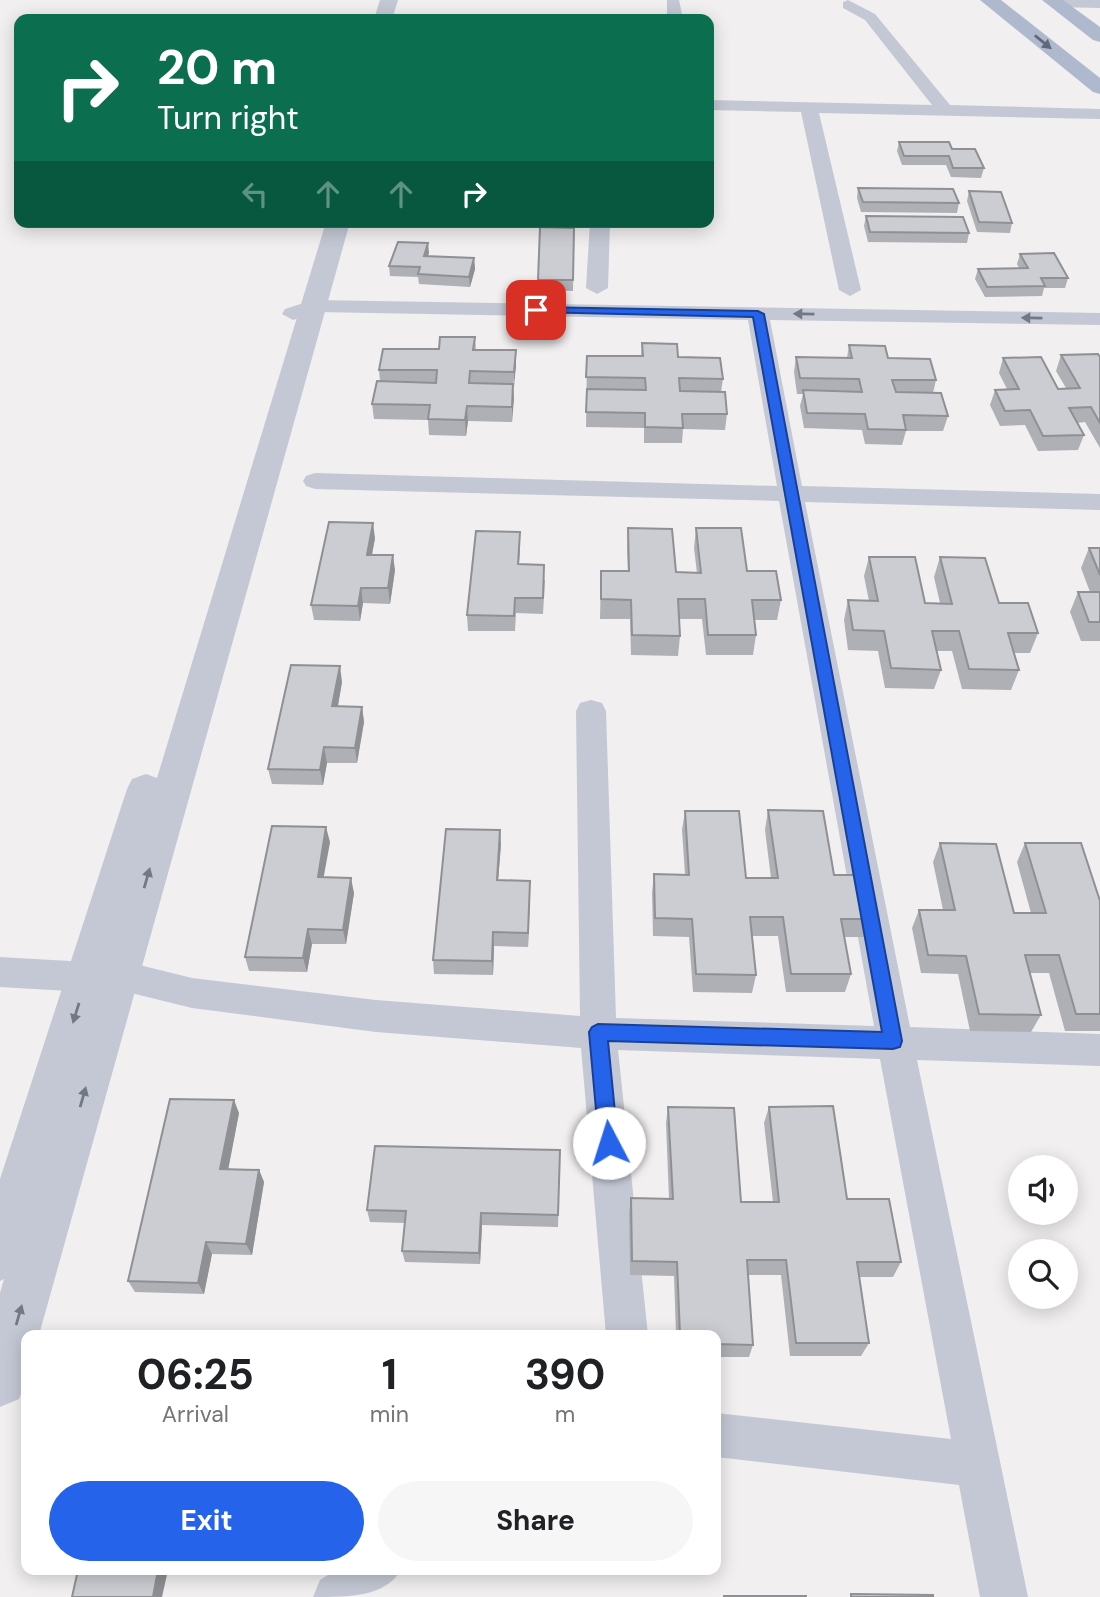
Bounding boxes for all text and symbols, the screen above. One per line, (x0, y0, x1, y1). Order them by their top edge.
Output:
one-way arrow (1034, 34, 1051, 49)
text: 20 m (157, 35, 277, 99)
icon: right (42, 42, 133, 133)
text: Turn right (157, 97, 299, 139)
icon: left (236, 175, 274, 213)
icon: ahead (309, 175, 347, 213)
icon: ahead (382, 175, 420, 213)
icon: right (455, 175, 493, 213)
pin (506, 280, 566, 340)
icon: arrive (517, 291, 555, 329)
one-way arrow (793, 309, 815, 320)
one-way arrow (1021, 312, 1043, 323)
one-way arrow (142, 867, 153, 889)
one-way arrow (70, 1002, 80, 1023)
one-way arrow (79, 1086, 89, 1107)
position arrow (572, 1106, 646, 1180)
map controls (1008, 1155, 1078, 1309)
button: sound (1008, 1155, 1078, 1225)
button: search (1008, 1239, 1078, 1309)
one-way arrow (15, 1304, 25, 1325)
text: 06:25 (137, 1347, 254, 1402)
text: 1 (382, 1347, 397, 1402)
text: 390 (525, 1347, 605, 1402)
text: Arrival (162, 1399, 229, 1429)
text: min (370, 1399, 409, 1429)
text: m (555, 1399, 575, 1429)
button: Exit (49, 1481, 364, 1561)
button: Share (378, 1481, 693, 1561)

